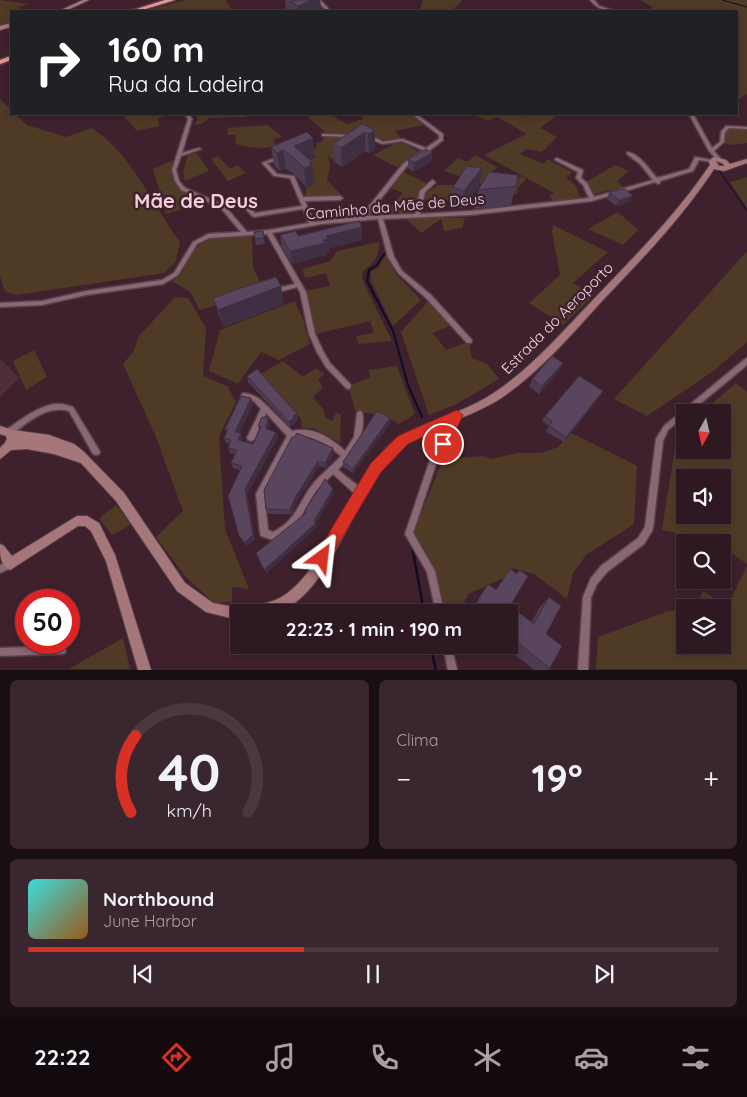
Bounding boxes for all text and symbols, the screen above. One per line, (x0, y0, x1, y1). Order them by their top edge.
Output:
text: 160 m (108, 27, 205, 71)
icon: right (25, 30, 90, 95)
text: Rua da Ladeira (108, 70, 264, 98)
district label: Mãe de Deus (134, 188, 258, 213)
street label: Caminho da Mãe de Deus (305, 189, 485, 223)
street label: Estrada do Aeroporto (497, 258, 617, 378)
north arrow (676, 404, 731, 459)
map controls (676, 404, 731, 654)
pin (422, 423, 464, 465)
icon: arrive (429, 430, 457, 458)
button: sound (676, 469, 731, 524)
position arrow (295, 531, 347, 583)
button: search (676, 534, 731, 589)
speed limit sign: 50 (15, 589, 80, 654)
button: layers (676, 599, 731, 654)
text: 22:23 · 1 min · 190 m (286, 617, 462, 641)
text: Clima (397, 730, 438, 750)
text: 40 (158, 739, 221, 804)
text: 19° (531, 754, 583, 802)
text: − (397, 761, 411, 796)
text: + (703, 761, 719, 796)
text: km/h (167, 799, 212, 821)
text: Northbound (103, 887, 214, 911)
text: June Harbor (103, 911, 197, 931)
icon: previous (129, 960, 157, 988)
icon: pause (359, 960, 387, 988)
icon: next (590, 960, 618, 988)
icon: directions (159, 1040, 194, 1075)
icon: music (263, 1040, 298, 1075)
icon: phone (367, 1040, 402, 1075)
icon: climate (470, 1040, 505, 1075)
icon: car (574, 1040, 609, 1075)
icon: filters (678, 1040, 713, 1075)
text: 22:22 (34, 1043, 90, 1071)

